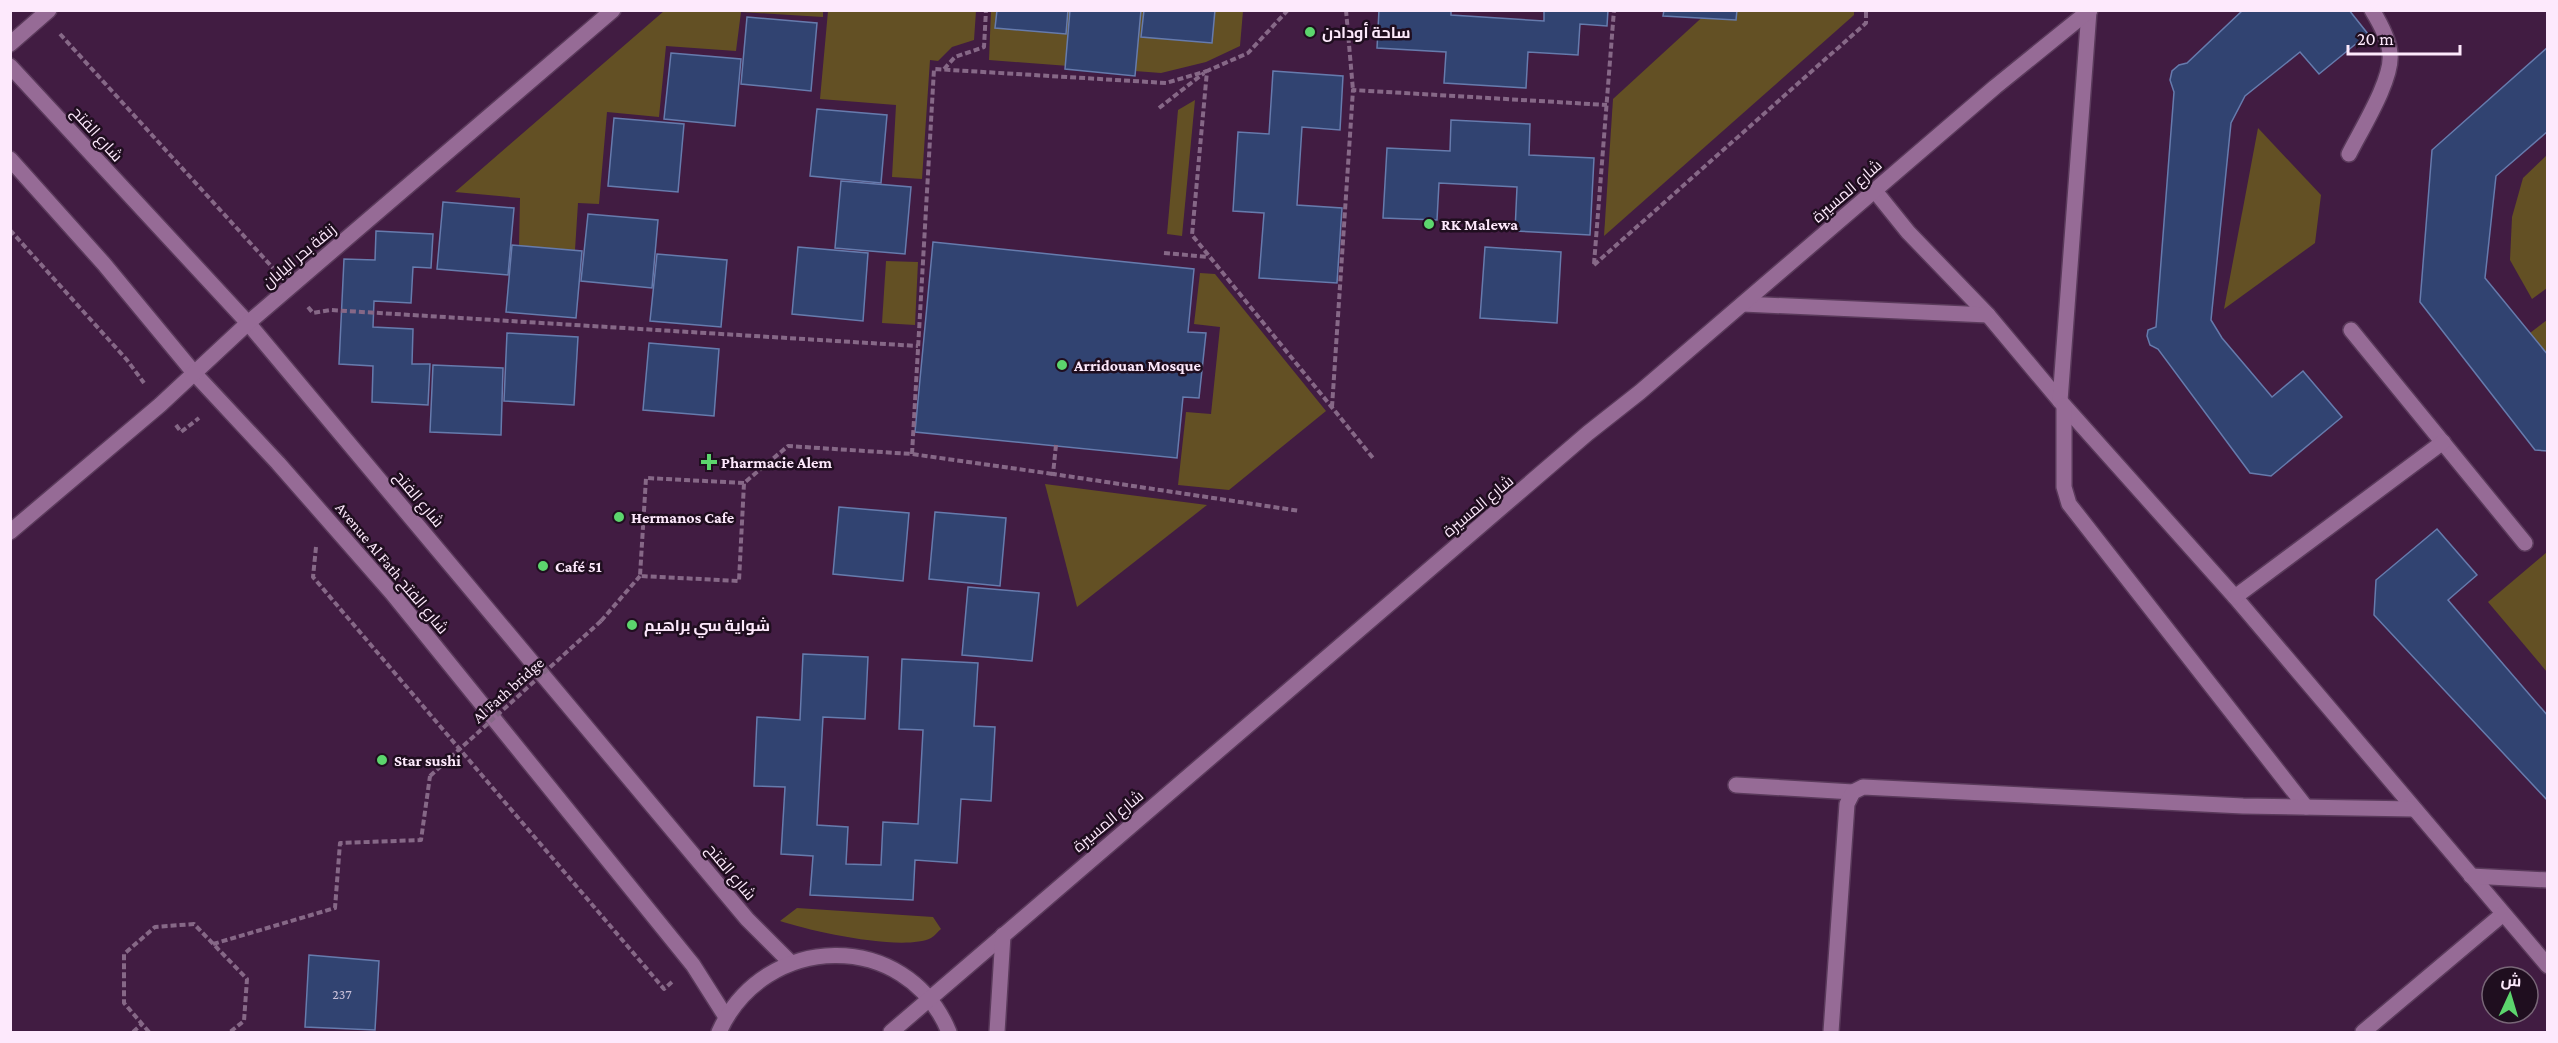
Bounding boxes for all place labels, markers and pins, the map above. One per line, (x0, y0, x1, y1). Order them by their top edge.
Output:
place label: ساحة أودادن (1322, 22, 1411, 42)
marker: ساحة أودادن (1303, 25, 1317, 39)
place label: RK Malewa (1441, 216, 1518, 233)
marker: RK Malewa (1422, 217, 1436, 231)
place label: Arridouan Mosque (1073, 357, 1202, 374)
marker: Arridouan Mosque (1055, 358, 1069, 372)
place label: Pharmacie Alem (721, 454, 833, 471)
marker: Pharmacie Alem (702, 455, 716, 469)
place label: Hermanos Cafe (631, 509, 735, 526)
marker: Hermanos Cafe (612, 510, 626, 524)
place label: Café 51 (555, 558, 602, 575)
marker: Café 51 (536, 559, 550, 573)
place label: شواية سي براهيم (644, 617, 770, 638)
marker: شواية سي براهيم (625, 618, 639, 632)
place label: Star sushi (394, 752, 461, 769)
marker: Star sushi (375, 753, 389, 767)

